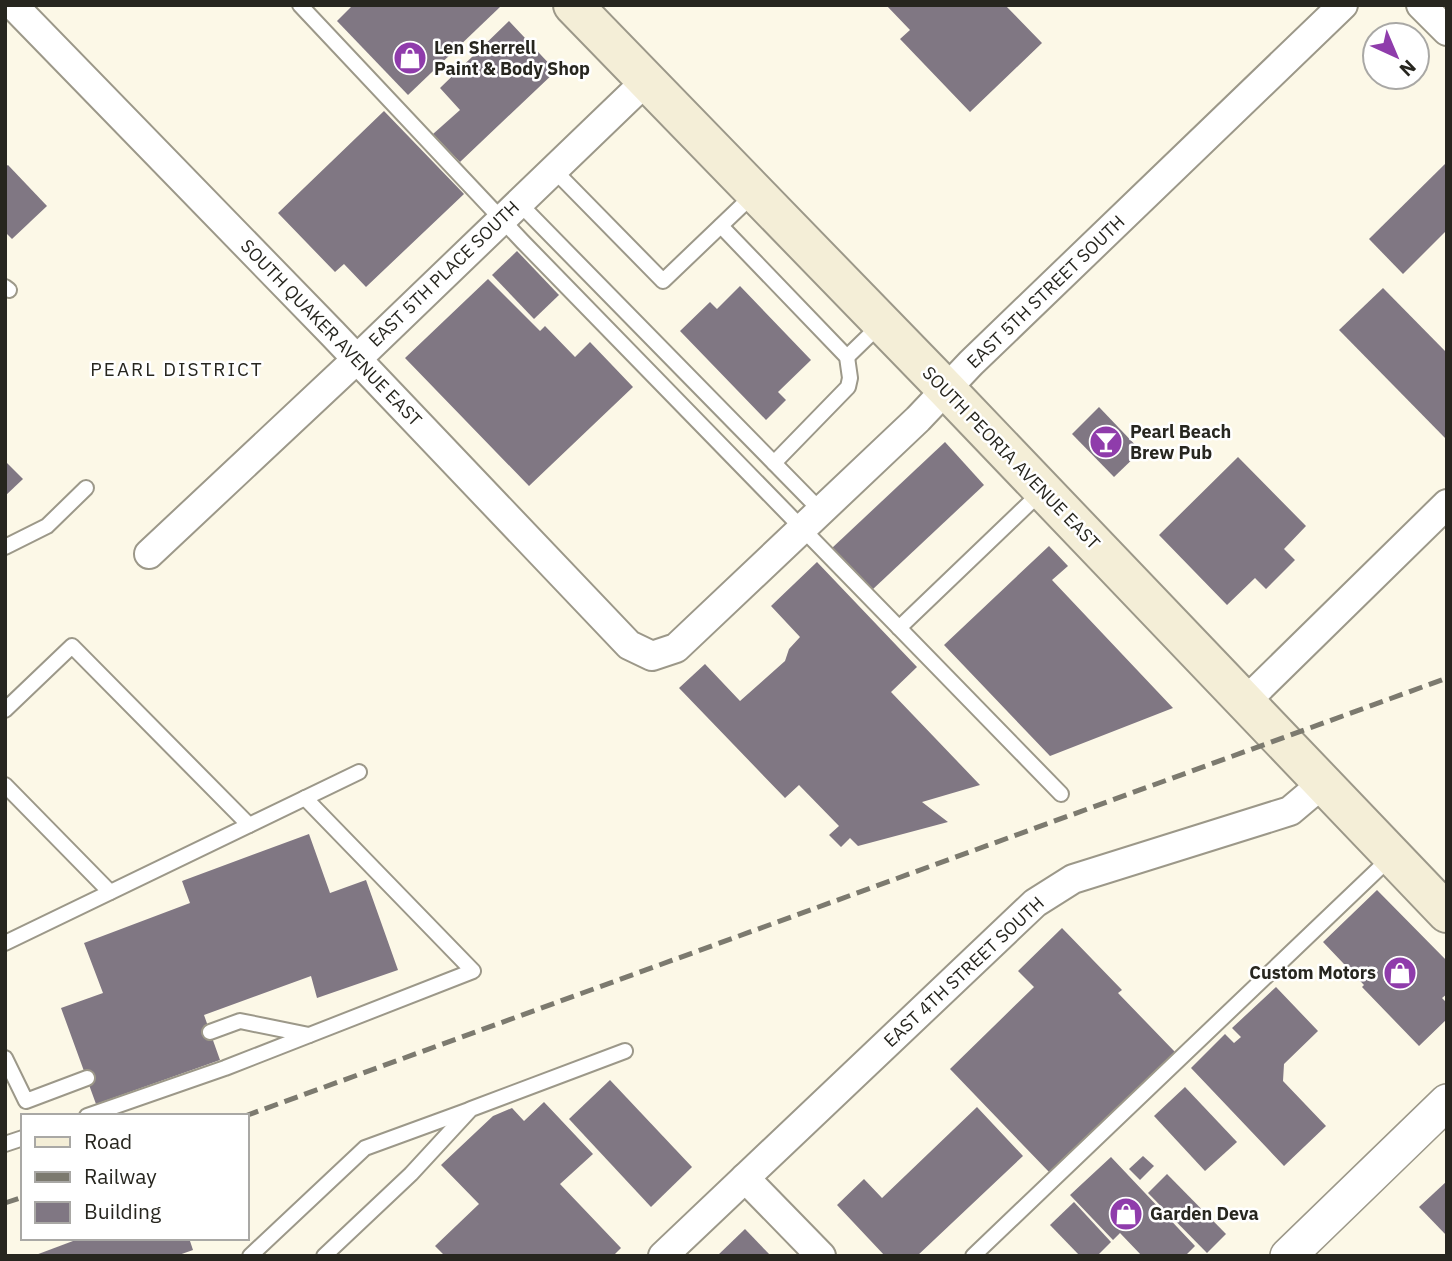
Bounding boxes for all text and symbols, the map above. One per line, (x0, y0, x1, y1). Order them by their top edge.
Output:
north arrow (1361, 21, 1431, 91)
place label: Len Sherrell Paint & Body Shop (434, 36, 590, 80)
shop icon: Len Sherrell Paint & Body Shop (391, 39, 429, 77)
text: N (1395, 55, 1421, 82)
street label: EAST 5TH PLACE SOUTH (363, 196, 524, 352)
street label: EAST 5TH STREET SOUTH (962, 210, 1129, 373)
street label: SOUTH QUAKER AVENUE EAST (236, 234, 427, 431)
district label: PEARL DISTRICT (90, 357, 264, 381)
street label: SOUTH PEORIA AVENUE EAST (918, 361, 1105, 554)
place label: Pearl Beach Brew Pub (1130, 420, 1231, 464)
bar icon: Pearl Beach Brew Pub (1087, 423, 1125, 461)
street label: EAST 4TH STREET SOUTH (879, 891, 1049, 1052)
shop icon: Custom Motors (1381, 954, 1419, 992)
place label: Custom Motors (1249, 961, 1376, 984)
legend (21, 1114, 248, 1240)
text: Road (84, 1127, 132, 1155)
text: Railway (84, 1162, 157, 1190)
shop icon: Garden Deva (1107, 1195, 1145, 1233)
text: Building (84, 1197, 161, 1225)
place label: Garden Deva (1150, 1202, 1259, 1225)

